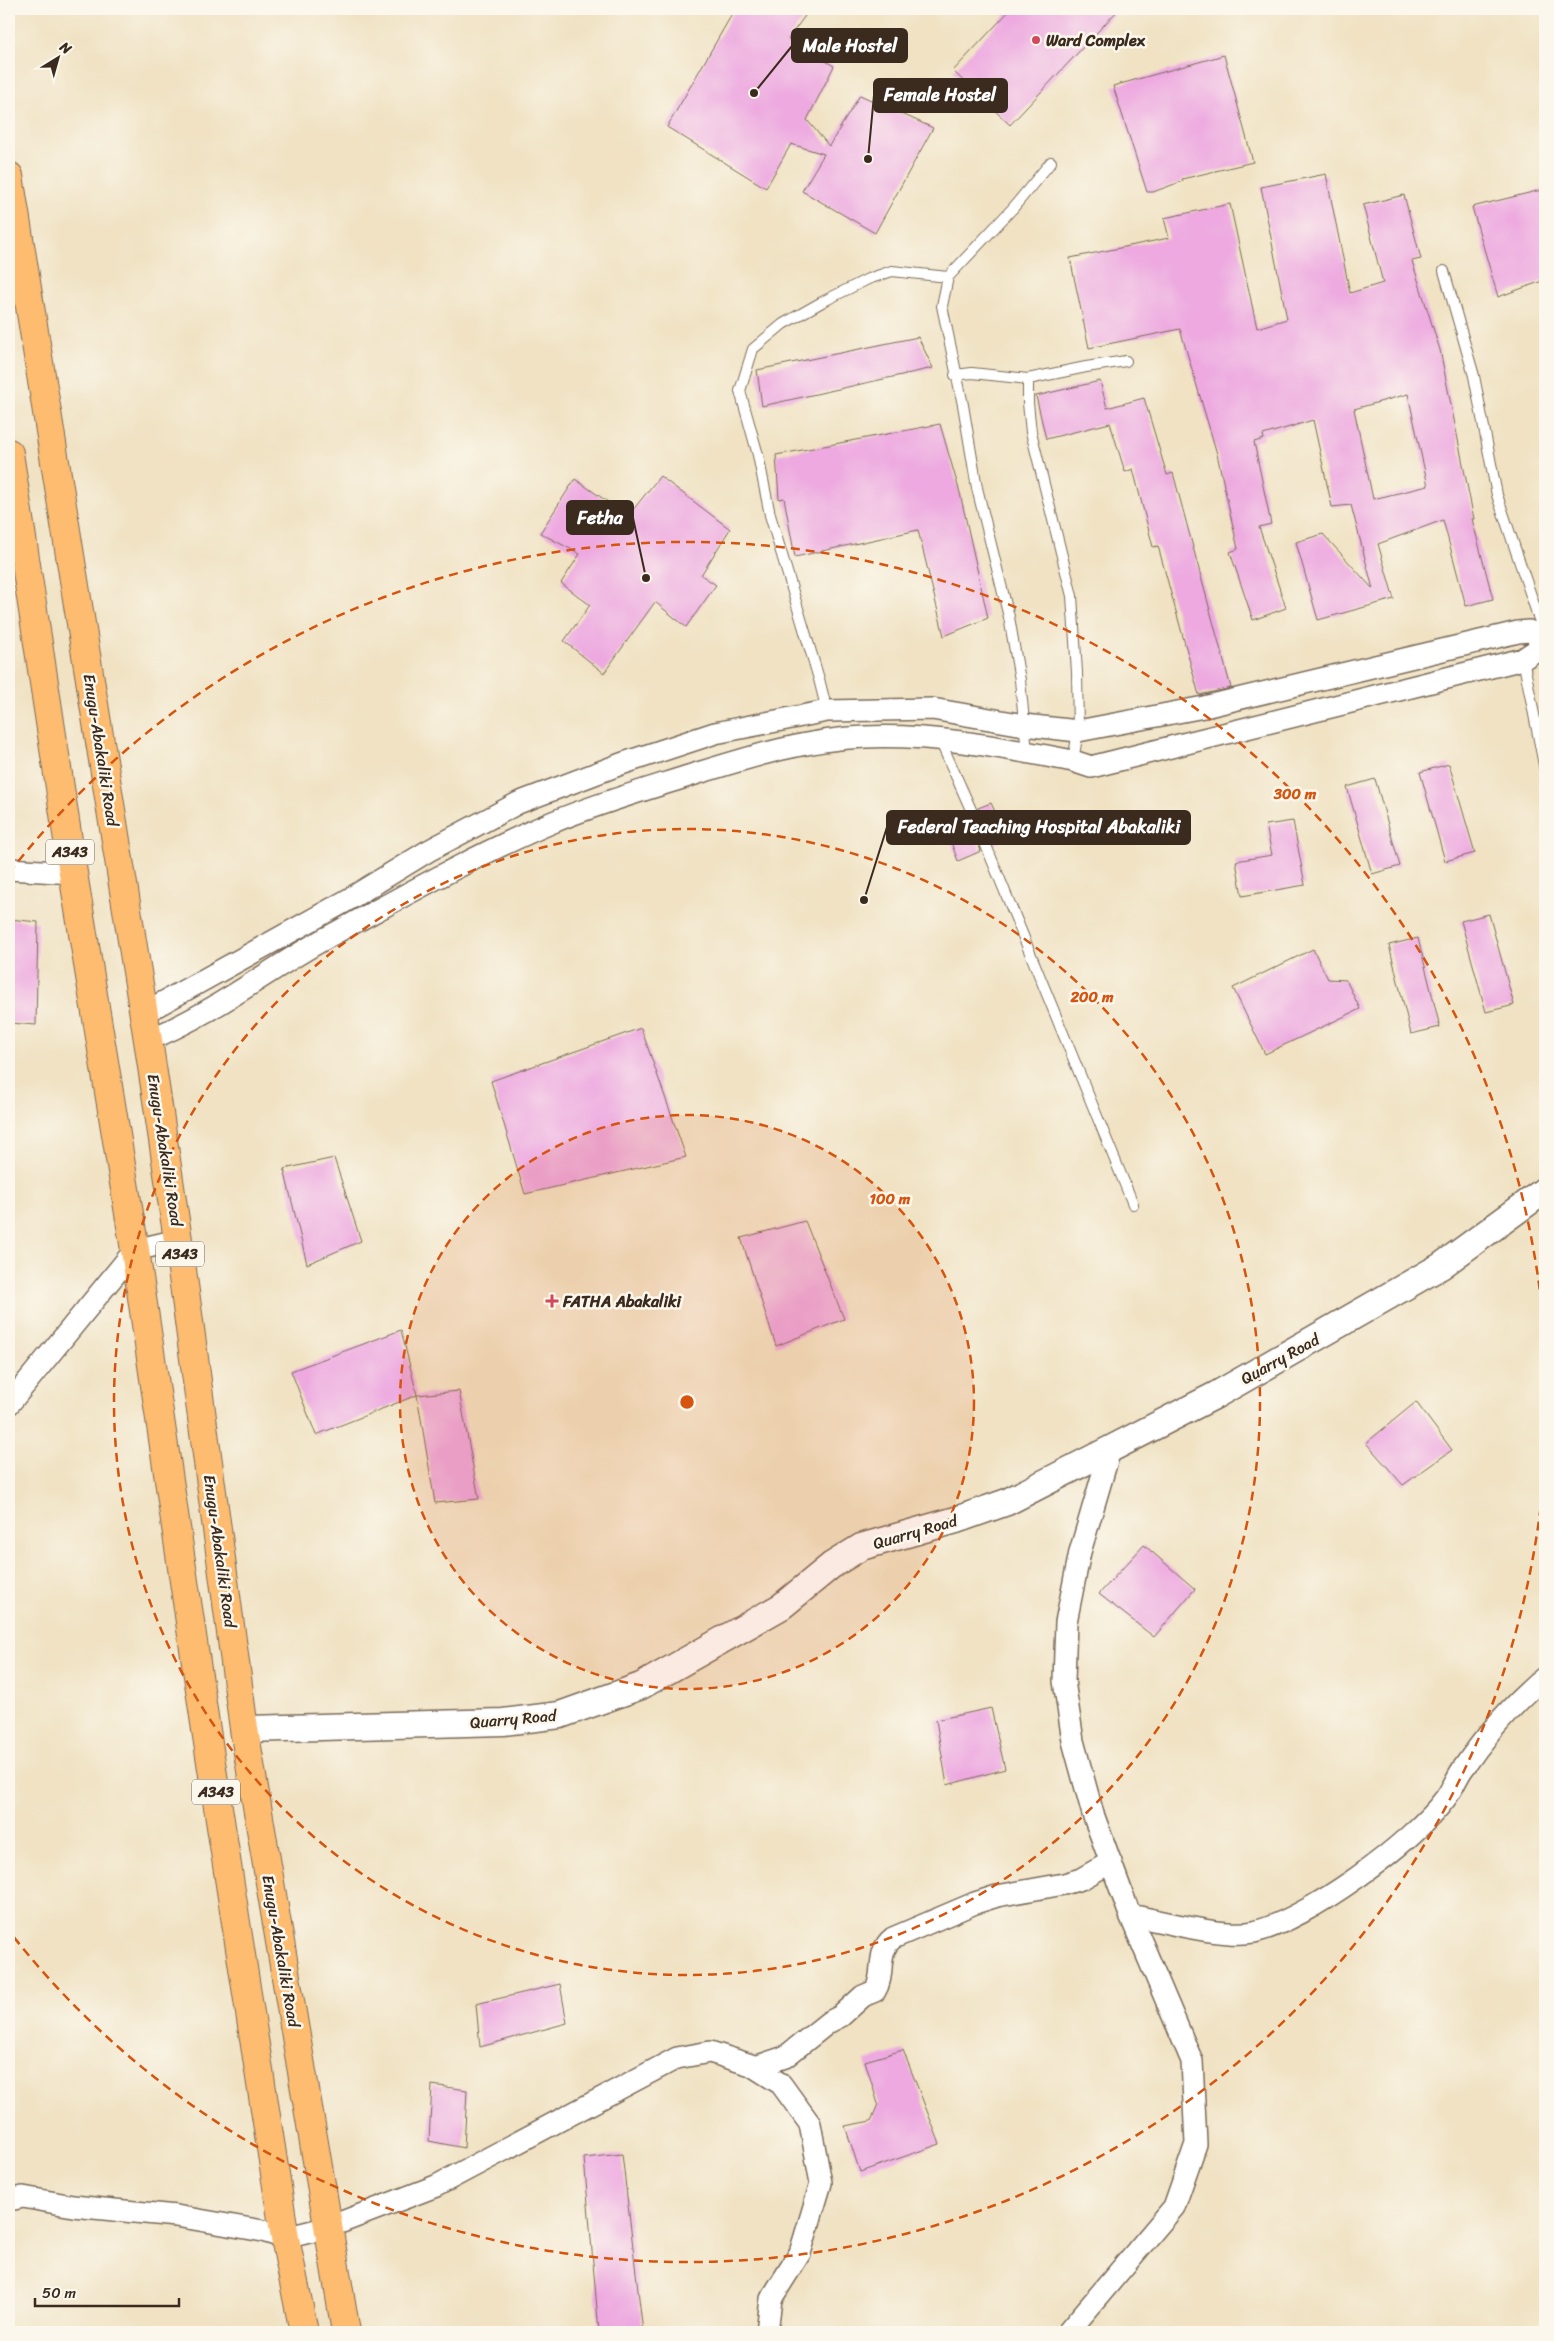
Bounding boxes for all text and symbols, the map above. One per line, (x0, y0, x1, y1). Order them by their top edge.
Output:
place label: Ward Complex (1046, 26, 1146, 55)
callout: Male Hostel (792, 29, 907, 62)
text: Male Hostel (802, 30, 898, 62)
north arrow (32, 32, 82, 82)
marker: Ward Complex (1030, 34, 1042, 46)
text: N (53, 35, 77, 61)
callout: Female Hostel (874, 79, 1007, 112)
text: Female Hostel (883, 79, 997, 111)
callout: Fetha (567, 501, 633, 534)
text: Fetha (576, 502, 624, 534)
street label: Enugu-Abakaliki Road (75, 672, 128, 830)
text: 300 m (1273, 781, 1317, 807)
callout: Federal Teaching Hospital Abakaliki (887, 811, 1190, 844)
text: Federal Teaching Hospital Abakaliki (897, 811, 1181, 843)
road number: A343 (46, 840, 94, 864)
text: 200 m (1069, 984, 1114, 1010)
street label: Enugu-Abakaliki Road (139, 1072, 192, 1230)
text: 100 m (870, 1186, 911, 1212)
road number: A343 (156, 1242, 204, 1266)
place label: FATHA Abakaliki (562, 1287, 683, 1316)
marker: FATHA Abakaliki (545, 1294, 559, 1308)
street label: Quarry Road (1235, 1325, 1326, 1393)
centre of rings (678, 1393, 696, 1411)
street label: Enugu-Abakaliki Road (195, 1473, 245, 1631)
street label: Quarry Road (869, 1506, 962, 1558)
street label: Quarry Road (469, 1701, 559, 1737)
road number: A343 (192, 1780, 240, 1804)
street label: Enugu-Abakaliki Road (253, 1873, 309, 2031)
scale bar (35, 2276, 179, 2308)
text: 50 m (42, 2280, 77, 2306)

